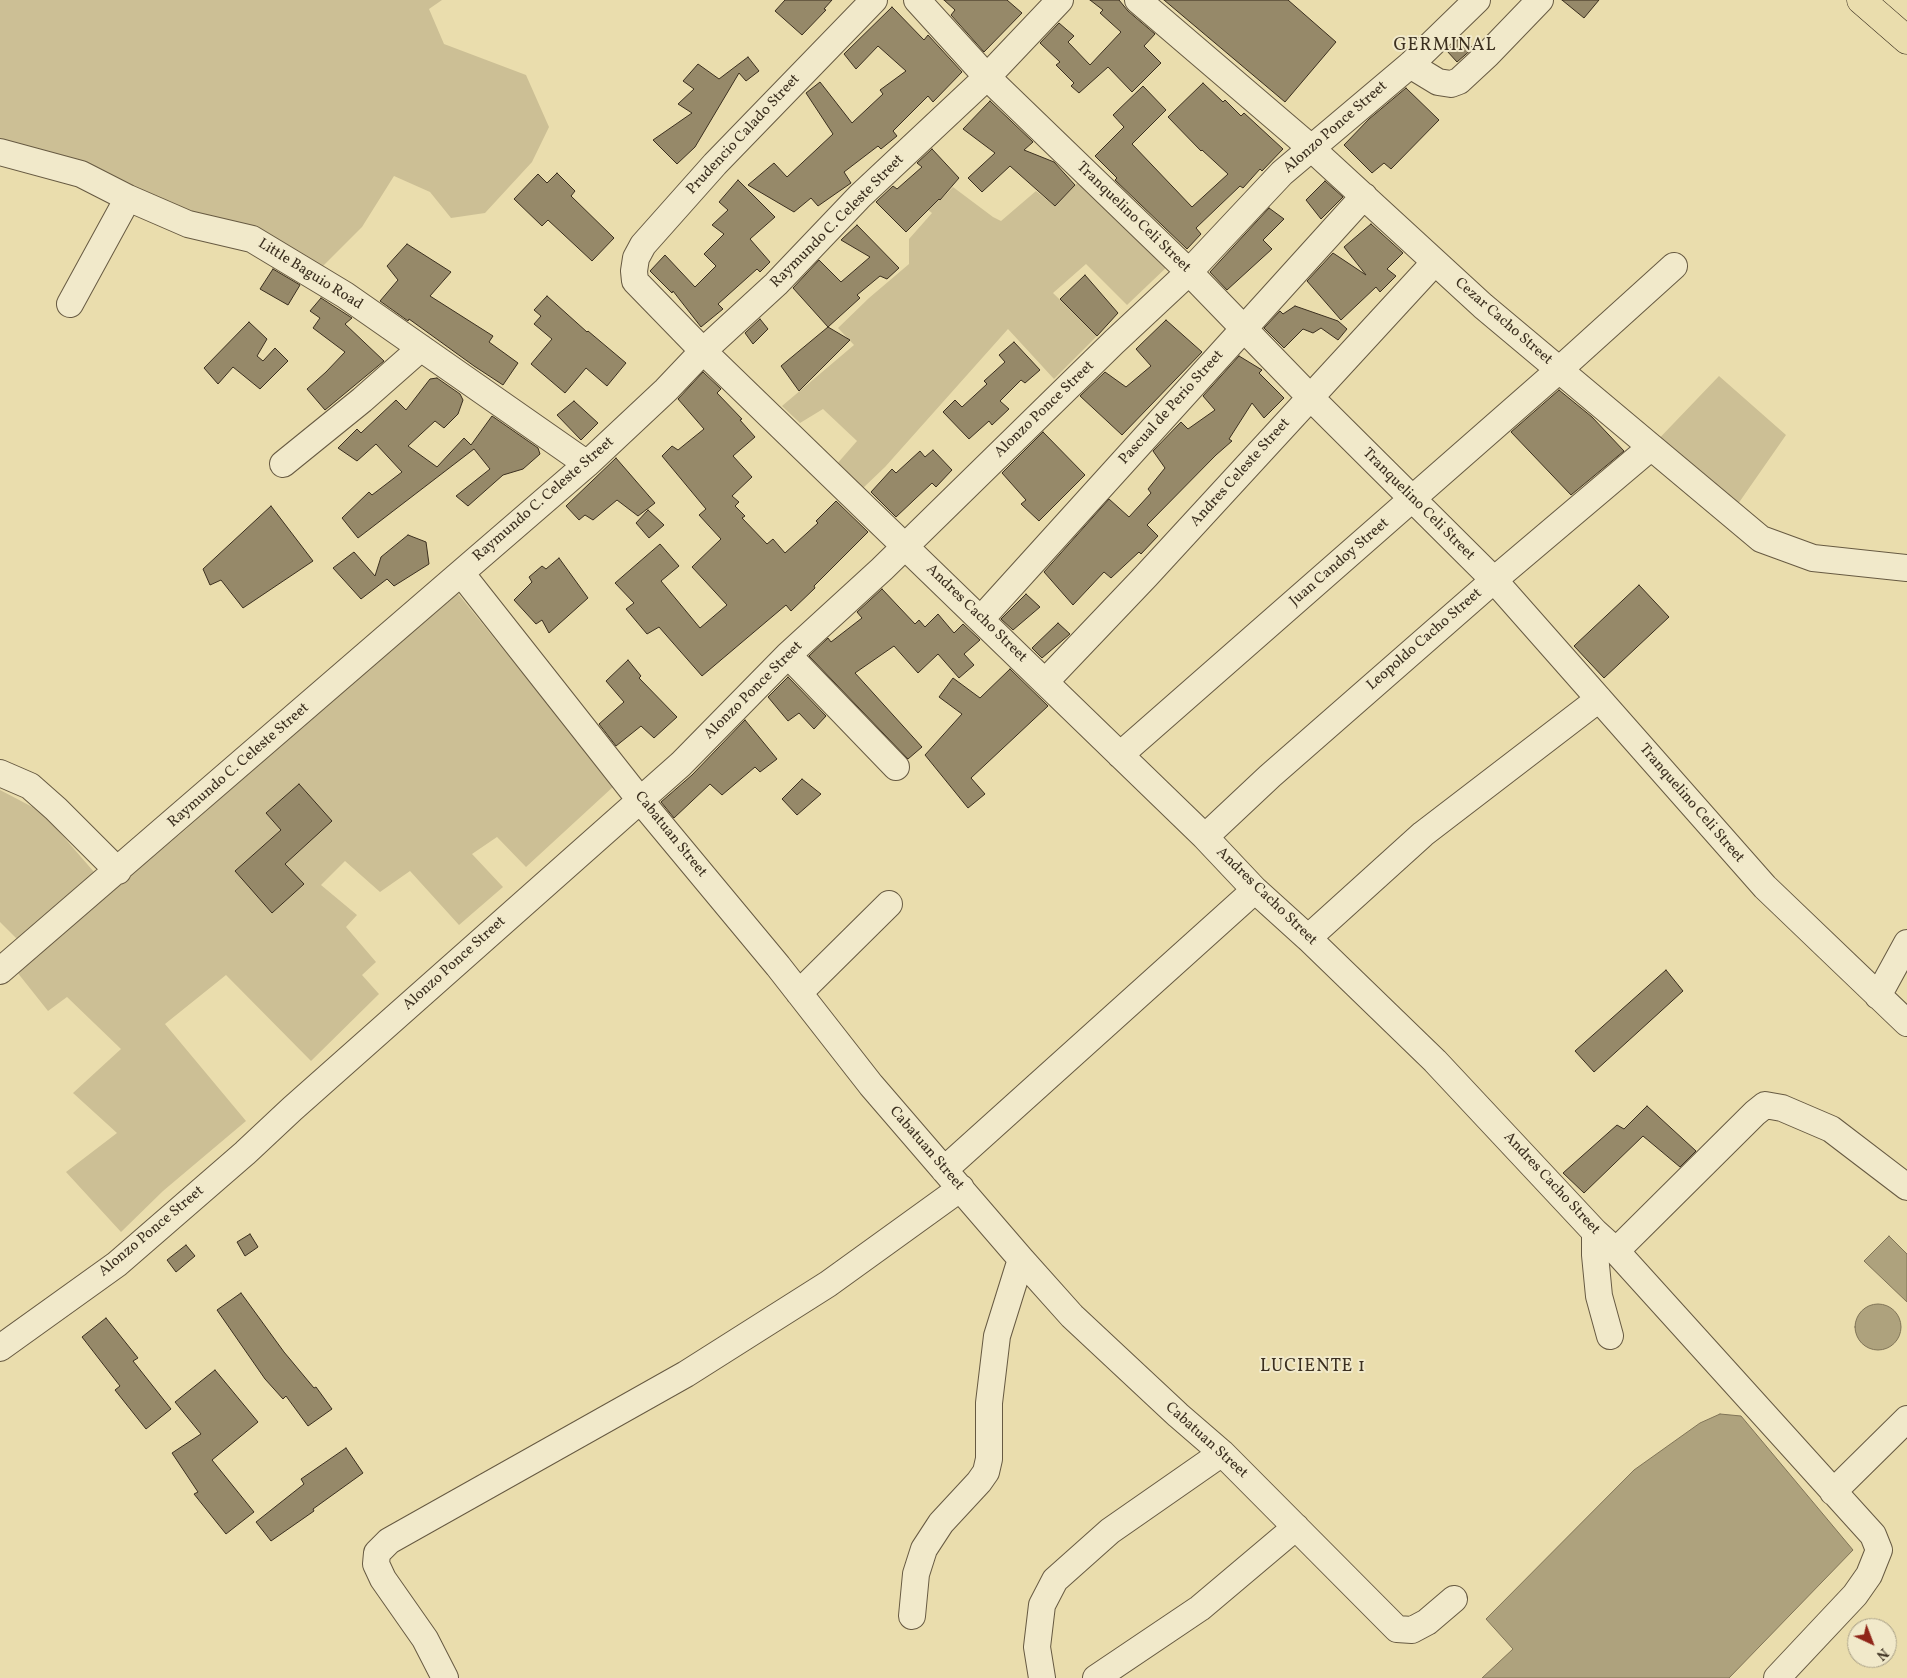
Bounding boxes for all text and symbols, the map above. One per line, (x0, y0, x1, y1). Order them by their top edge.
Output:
district label: GERMINAL (1392, 36, 1498, 58)
street label: Prudencio Calado Street (683, 71, 805, 199)
street label: Alonzo Ponce Street (1280, 78, 1392, 178)
street label: Raymundo C. Celeste Street (768, 152, 908, 292)
street label: Tranquelino Celi Street (1072, 159, 1194, 277)
street label: Little Baguio Road (254, 236, 366, 314)
street label: Cezar Cacho Street (1450, 275, 1556, 369)
street label: Pascual de Perio Street (1116, 347, 1228, 469)
street label: Alonzo Ponce Street (991, 358, 1099, 462)
street label: Andres Celeste Street (1187, 415, 1295, 531)
street label: Raymundo C. Celeste Street (470, 434, 618, 566)
street label: Tranquelino Celi Street (1358, 445, 1478, 565)
street label: Juan Candoy Street (1287, 515, 1393, 611)
street label: Andres Cacho Street (922, 561, 1030, 667)
street label: Leopoldo Cacho Street (1364, 585, 1486, 695)
street label: Alonzo Ponce Street (701, 638, 807, 744)
street label: Raymundo C. Celeste Street (165, 700, 313, 832)
street label: Tranquelino Celi Street (1634, 741, 1748, 867)
street label: Cabatuan Street (630, 788, 710, 882)
street label: Andres Cacho Street (1212, 844, 1320, 950)
street label: Alonzo Ponce Street (400, 913, 510, 1015)
street label: Cabatuan Street (885, 1103, 967, 1195)
street label: Andres Cacho Street (1499, 1129, 1603, 1239)
street label: Alonzo Ponce Street (96, 1183, 208, 1281)
district label: LUCIENTE 1 (1259, 1357, 1367, 1379)
street label: Cabatuan Street (1161, 1399, 1251, 1483)
north arrow (1847, 1618, 1897, 1668)
text: N (1872, 1643, 1892, 1664)

